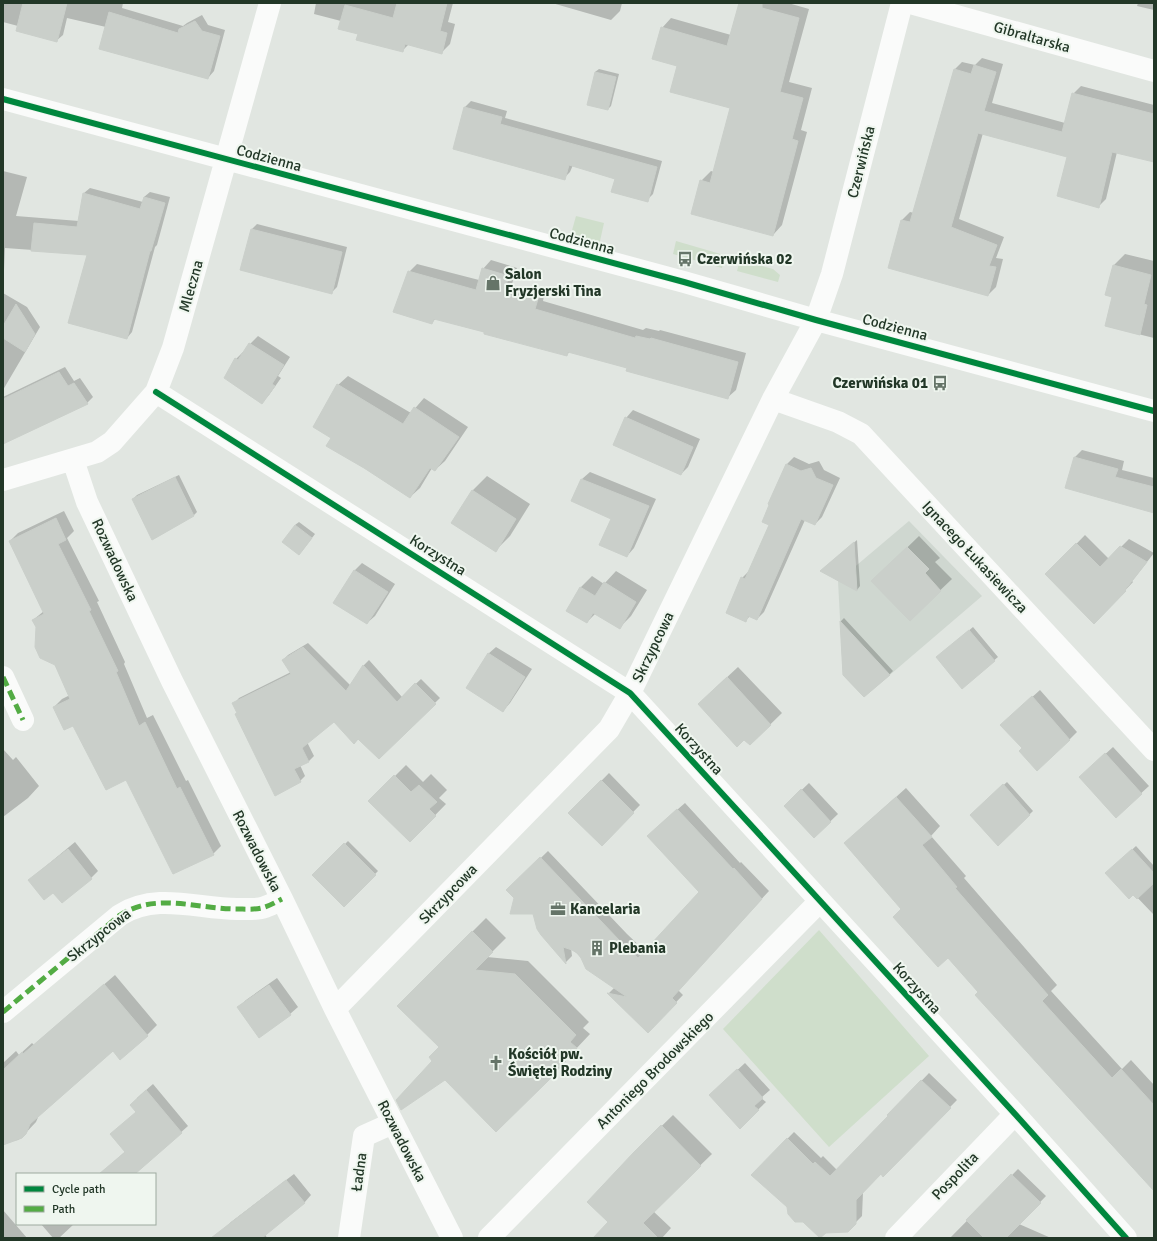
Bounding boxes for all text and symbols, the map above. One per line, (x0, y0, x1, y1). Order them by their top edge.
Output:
street label: Gibraltarska (992, 17, 1072, 57)
street label: Czerwińska (843, 124, 879, 200)
street label: Codzienna (234, 141, 304, 175)
street label: Codzienna (547, 224, 617, 258)
bus stop icon: Czerwińska 02 (676, 250, 694, 268)
place label: Czerwińska 02 (697, 250, 793, 268)
street label: Mleczna (175, 258, 207, 314)
place label: Salon Fryzjerski Tina (505, 265, 602, 300)
shop icon: Salon Fryzjerski Tina (484, 274, 502, 292)
street label: Codzienna (860, 310, 930, 344)
place label: Czerwińska 01 (832, 374, 928, 392)
bus stop icon: Czerwińska 01 (931, 374, 949, 392)
street label: Ignacego Łukasiewicza (918, 497, 1032, 617)
street label: Rozwadowska (88, 516, 142, 604)
street label: Korzystna (406, 531, 470, 579)
street label: Skrzypcowa (628, 609, 678, 685)
street label: Korzystna (671, 719, 727, 779)
street label: Rozwadowska (229, 807, 285, 895)
street label: Skrzypcowa (415, 860, 481, 928)
office icon: Kancelaria (549, 900, 567, 918)
place label: Kancelaria (570, 900, 641, 918)
street label: Skrzypcowa (63, 904, 135, 966)
building icon: Plebania (588, 939, 606, 957)
place label: Plebania (609, 939, 666, 957)
street label: Korzystna (889, 958, 945, 1018)
street label: Antoniego Brodowskiego (593, 1007, 718, 1132)
place label: Kościół pw. Świętej Rodziny (508, 1045, 613, 1080)
church icon: Kościół pw. Świętej Rodziny (487, 1054, 505, 1072)
street label: Rozwadowska (374, 1097, 430, 1185)
street label: Pospolita (928, 1148, 982, 1204)
street label: Ładna (347, 1151, 371, 1193)
legend (16, 1173, 156, 1225)
text: Cycle path (52, 1182, 105, 1197)
text: Path (52, 1202, 75, 1217)

